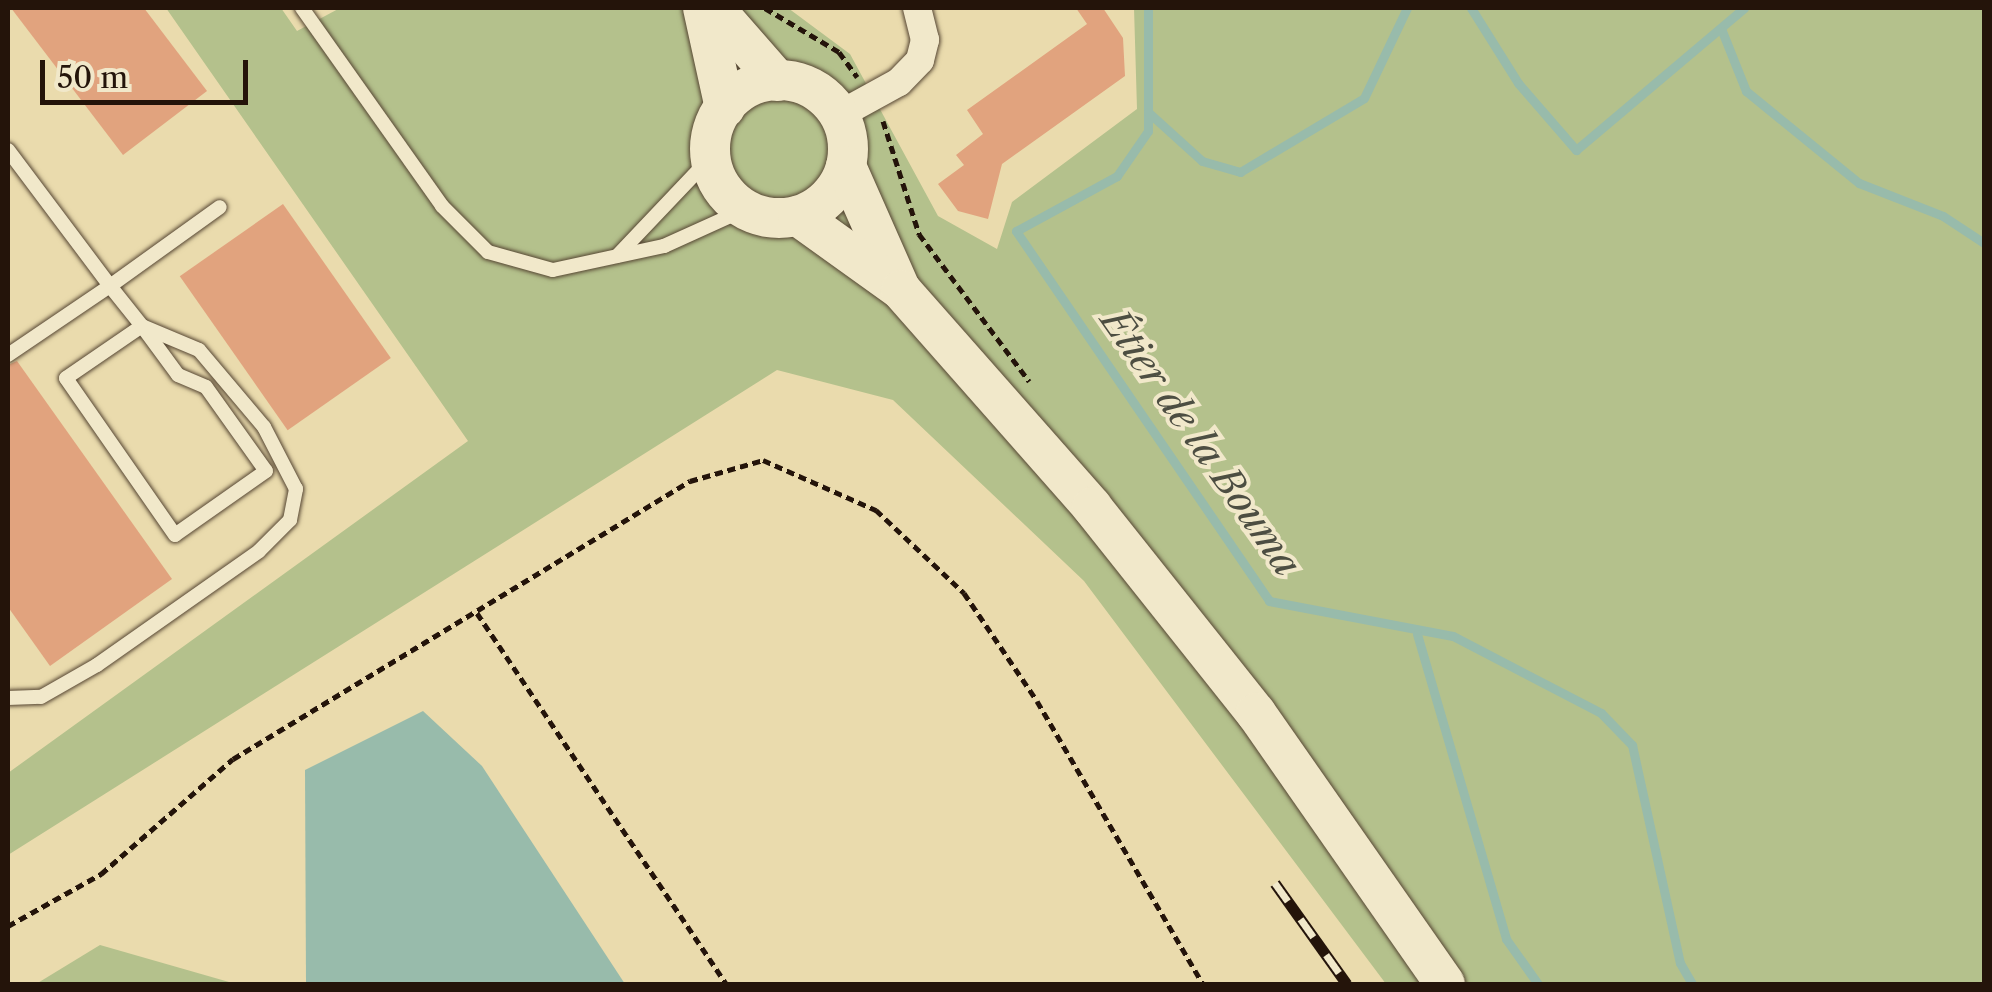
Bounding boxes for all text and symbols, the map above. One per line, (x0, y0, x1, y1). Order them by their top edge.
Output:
scale bar (45, 40, 252, 102)
text: 50 m (57, 59, 128, 96)
water label: Étier de la Bouma (1092, 300, 1310, 584)

